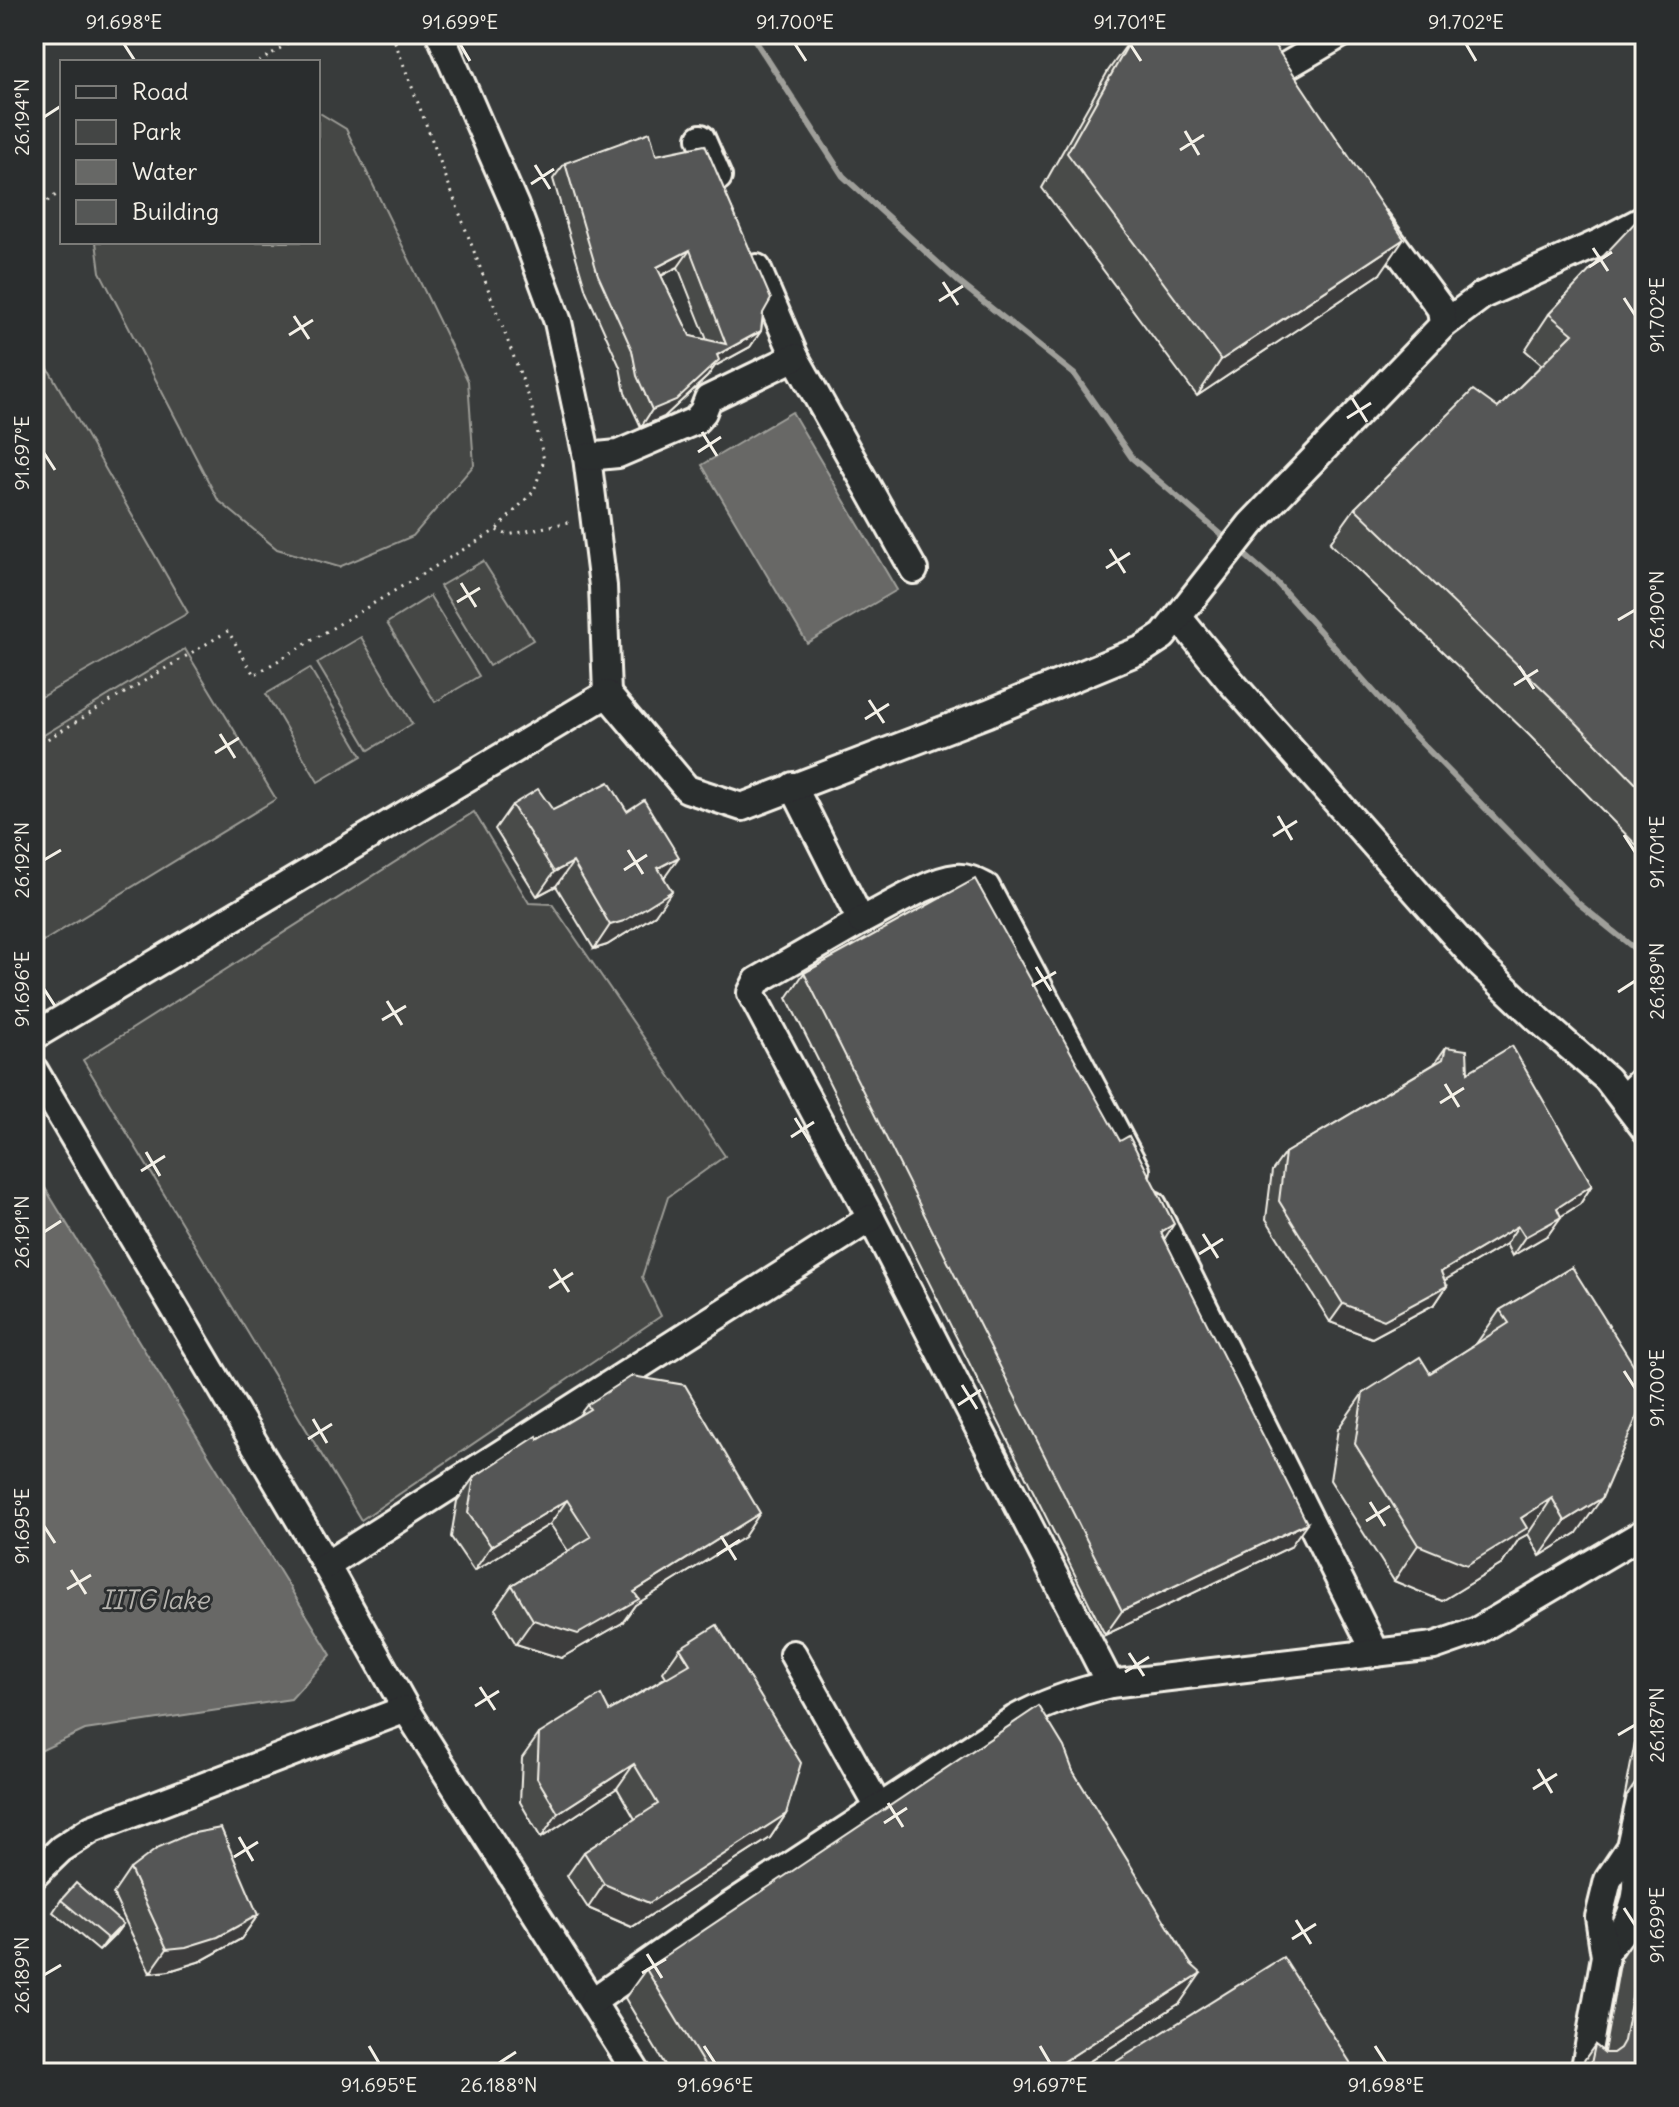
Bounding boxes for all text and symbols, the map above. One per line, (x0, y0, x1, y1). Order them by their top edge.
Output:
text: 91.698°E (86, 9, 162, 34)
text: 91.699°E (422, 9, 498, 34)
text: 91.700°E (756, 9, 834, 34)
text: 91.701°E (1094, 9, 1166, 34)
text: 91.702°E (1428, 9, 1504, 34)
legend (60, 60, 320, 244)
text: Road (132, 76, 188, 106)
text: 26.194°N (9, 78, 34, 156)
text: Park (132, 116, 182, 146)
text: Water (132, 156, 197, 186)
text: Building (132, 196, 219, 226)
text: 91.702°E (1644, 277, 1669, 353)
text: 91.697°E (9, 416, 34, 490)
text: 26.190°N (1644, 571, 1669, 649)
text: 91.701°E (1644, 816, 1669, 888)
text: 26.192°N (9, 822, 34, 898)
text: 26.189°N (1644, 942, 1669, 1020)
text: 91.696°E (9, 951, 34, 1027)
text: 26.191°N (9, 1195, 34, 1269)
text: 91.700°E (1644, 1349, 1669, 1427)
text: 91.695°E (9, 1488, 34, 1564)
water label: IITG lake (101, 1583, 211, 1616)
text: 26.187°N (1644, 1687, 1669, 1763)
text: 91.699°E (1644, 1887, 1669, 1963)
text: 26.189°N (9, 1936, 34, 2014)
text: 91.695°E (341, 2072, 417, 2097)
text: 26.188°N (460, 2072, 538, 2097)
text: 91.696°E (677, 2072, 753, 2097)
text: 91.697°E (1013, 2072, 1087, 2097)
text: 91.698°E (1348, 2072, 1424, 2097)

